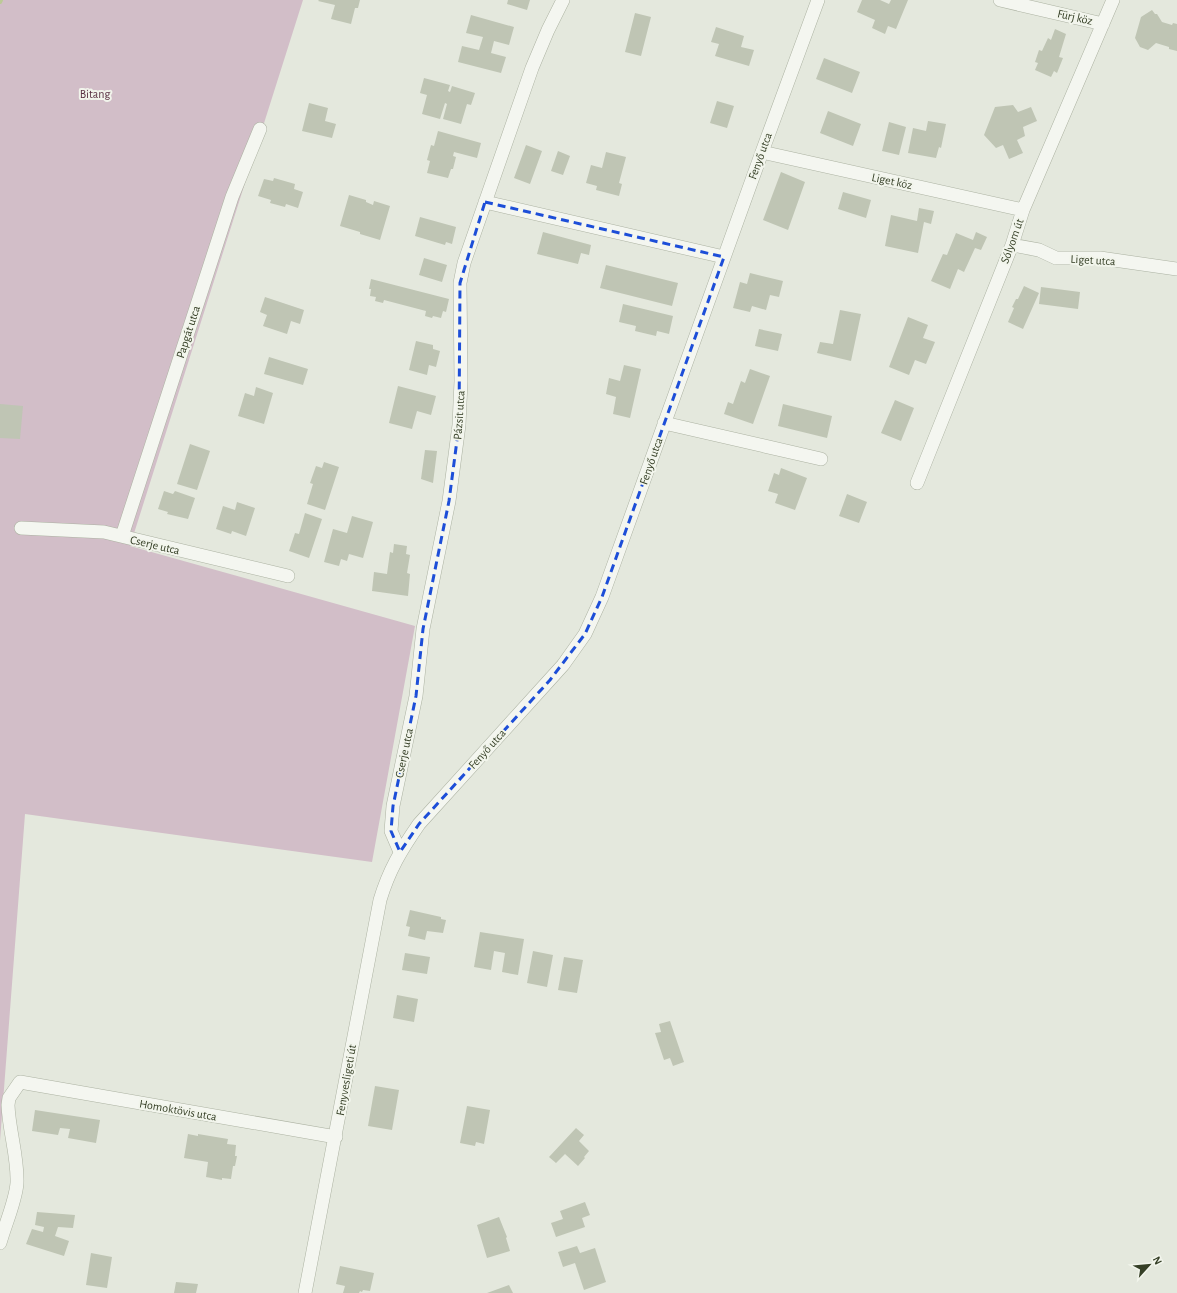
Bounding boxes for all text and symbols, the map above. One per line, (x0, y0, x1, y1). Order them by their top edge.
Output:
street label: Fürj köz (1056, 7, 1094, 28)
park label: Bitang (80, 88, 110, 100)
street label: Fenyő utca (746, 131, 775, 181)
street label: Liget köz (871, 171, 913, 191)
street label: Sólyom út (998, 217, 1027, 265)
street label: Liget utca (1070, 253, 1116, 267)
street label: Papgát utca (174, 304, 202, 360)
street label: Pázsit utca (451, 389, 467, 440)
street label: Fenyő utca (637, 435, 666, 486)
street label: Cserje utca (129, 533, 181, 558)
street label: Fenyő utca (466, 726, 509, 772)
street label: Cserje utca (393, 727, 416, 779)
street label: Fenyvesligeti út (334, 1043, 359, 1117)
street label: Homoktövis utca (138, 1097, 218, 1123)
north arrow (1129, 1245, 1169, 1285)
text: N (1151, 1255, 1164, 1267)

